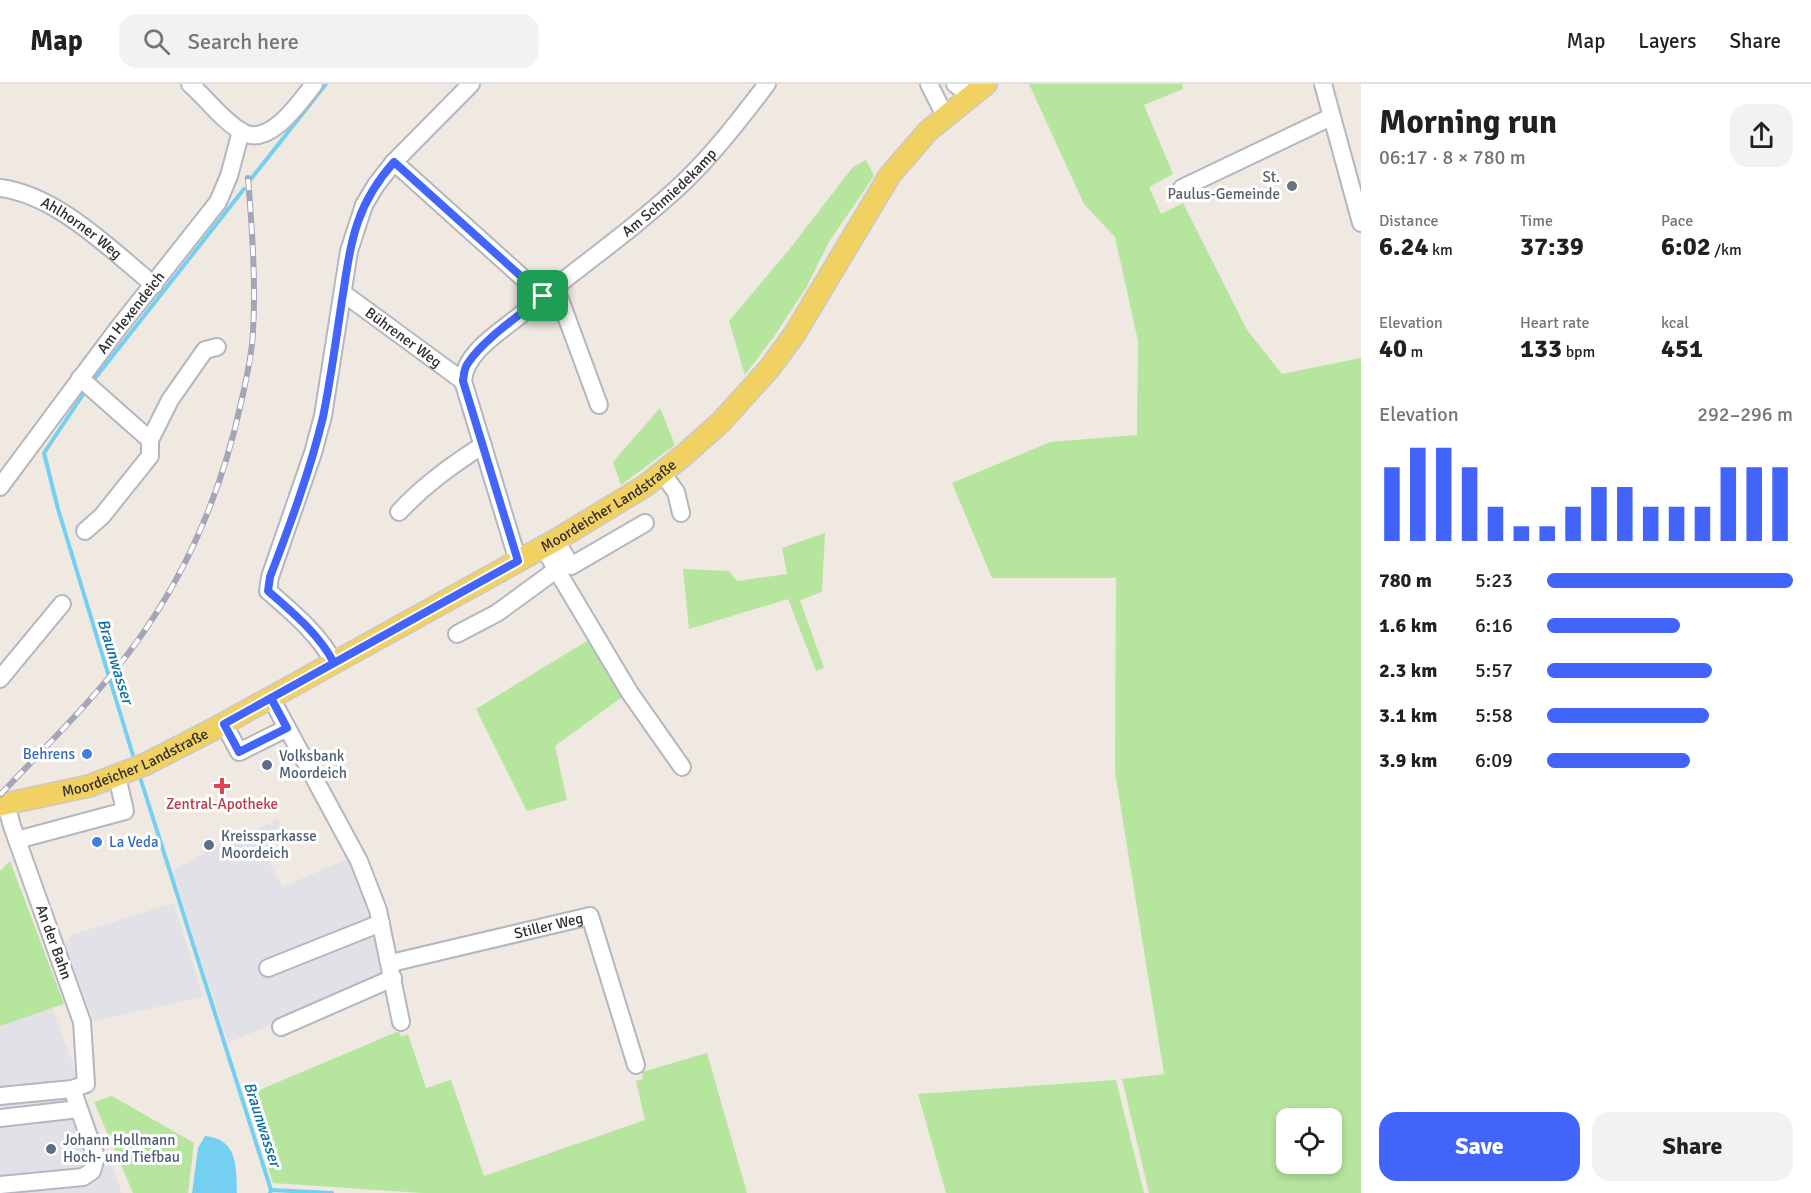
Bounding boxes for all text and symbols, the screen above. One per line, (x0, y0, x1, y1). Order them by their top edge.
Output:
search box (119, 14, 539, 68)
text: Map (30, 24, 83, 58)
icon: search (140, 25, 173, 58)
text: Search here (188, 28, 299, 55)
text: Map (1567, 28, 1605, 54)
text: Layers (1638, 28, 1696, 54)
text: Share (1729, 28, 1781, 54)
text: Morning run (1379, 102, 1557, 143)
button: share (1730, 104, 1793, 167)
street label: Am Schmiedekamp (618, 145, 720, 241)
text: 06:17 · 8 × 780 m (1379, 145, 1526, 170)
place label: St. Paulus-Gemeinde (1167, 168, 1280, 203)
marker: St. Paulus-Gemeinde (1285, 179, 1299, 193)
street label: Ahlhorner Weg (38, 193, 126, 263)
text: Distance (1379, 211, 1439, 231)
text: Time (1520, 211, 1553, 231)
text: Pace (1661, 211, 1693, 231)
text: 6.24 (1379, 231, 1429, 263)
text: 37:39 (1520, 231, 1584, 263)
text: 6:02 (1661, 231, 1711, 263)
text: km (1429, 240, 1453, 260)
text: /km (1711, 240, 1742, 260)
street label: Am Hexendeich (93, 268, 168, 357)
pin (517, 270, 568, 321)
icon: arrive (526, 279, 559, 312)
street label: Bührener Weg (362, 303, 445, 371)
text: Elevation (1379, 313, 1443, 333)
text: Heart rate (1520, 313, 1589, 333)
text: kcal (1661, 313, 1689, 333)
text: 40 (1379, 333, 1407, 365)
text: 133 (1520, 333, 1562, 365)
text: 451 (1661, 333, 1703, 365)
text: m (1407, 342, 1423, 362)
text: bpm (1562, 342, 1595, 362)
text: Elevation (1379, 402, 1459, 427)
text: 292–296 m (1697, 402, 1793, 427)
street label: Moordeicher Landstraße (538, 456, 680, 556)
text: 780 m (1379, 568, 1432, 593)
text: 5:23 (1475, 568, 1513, 593)
text: 1.6 km (1379, 613, 1437, 638)
text: 6:16 (1475, 613, 1513, 638)
water label: Braunwasser (93, 616, 138, 708)
text: 2.3 km (1379, 658, 1437, 683)
text: 5:57 (1475, 658, 1513, 683)
text: 3.1 km (1379, 703, 1437, 728)
text: 5:58 (1475, 703, 1513, 728)
street label: Moordeicher Landstraße (60, 725, 211, 801)
place label: Behrens (23, 745, 75, 763)
marker: Behrens (80, 747, 94, 761)
place label: Volksbank Moordeich (279, 747, 347, 782)
text: 3.9 km (1379, 748, 1437, 773)
text: 6:09 (1475, 748, 1513, 773)
marker: Volksbank Moordeich (260, 758, 274, 772)
marker: Zentral-Apotheke (215, 779, 229, 793)
place label: Zentral-Apotheke (166, 795, 278, 813)
place label: Kreissparkasse Moordeich (221, 827, 317, 862)
place label: La Veda (109, 833, 159, 851)
marker: La Veda (90, 835, 104, 849)
marker: Kreissparkasse Moordeich (202, 838, 216, 852)
street label: An der Bahn (32, 902, 76, 982)
street label: Stiller Weg (512, 909, 585, 943)
water label: Braunwasser (239, 1079, 286, 1171)
map controls (1276, 1108, 1342, 1174)
button: locate (1276, 1108, 1342, 1174)
button: Save (1379, 1112, 1580, 1181)
button: Share (1592, 1112, 1793, 1181)
place label: Johann Hollmann Hoch- und Tiefbau (63, 1131, 180, 1166)
marker: Johann Hollmann Hoch- und Tiefbau (44, 1142, 58, 1156)

